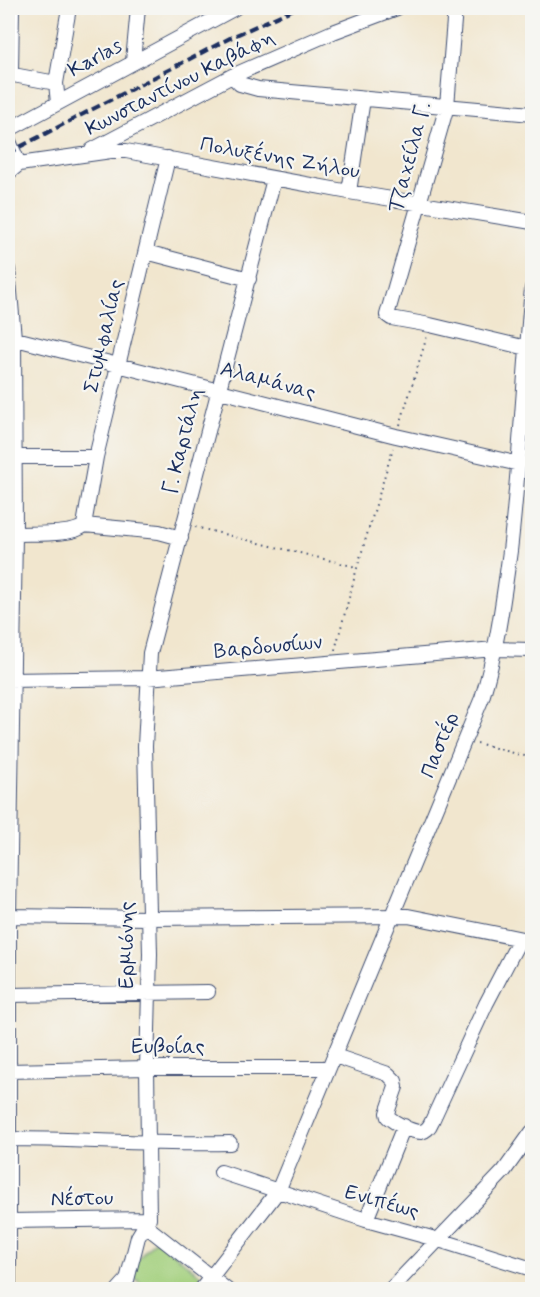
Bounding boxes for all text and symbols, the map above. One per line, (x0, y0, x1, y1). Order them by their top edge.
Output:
street label: Κωνσταντίνου Καβάφη (81, 23, 279, 143)
street label: Karlas (63, 32, 127, 84)
street label: Τζαχείλα Γ. (382, 99, 438, 215)
street label: Πολυξένης Ζήλου (198, 129, 362, 186)
street label: Στυμφαλίας (77, 276, 131, 396)
street label: Αλαμάνας (217, 355, 319, 407)
street label: Γ. Καρτάλη (156, 385, 210, 497)
street label: Βαρδουσίων (213, 628, 323, 666)
street label: Παστέρ (413, 707, 466, 782)
street label: Ερμιόνης (113, 901, 141, 989)
street label: Ευβοίας (131, 1033, 205, 1061)
street label: Ενιπέως (342, 1177, 423, 1226)
street label: Νέστου (50, 1183, 114, 1214)

